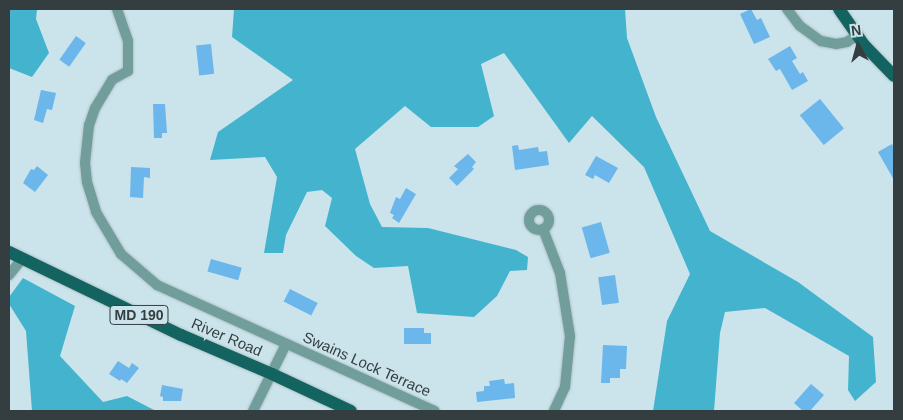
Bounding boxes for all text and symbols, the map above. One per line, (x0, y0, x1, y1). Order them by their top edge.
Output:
north arrow (833, 20, 883, 70)
text: N (850, 22, 862, 39)
road number: MD 190 (109, 304, 169, 326)
street label: River Road (189, 314, 265, 360)
street label: Swains Lock Terrace (300, 328, 434, 400)

